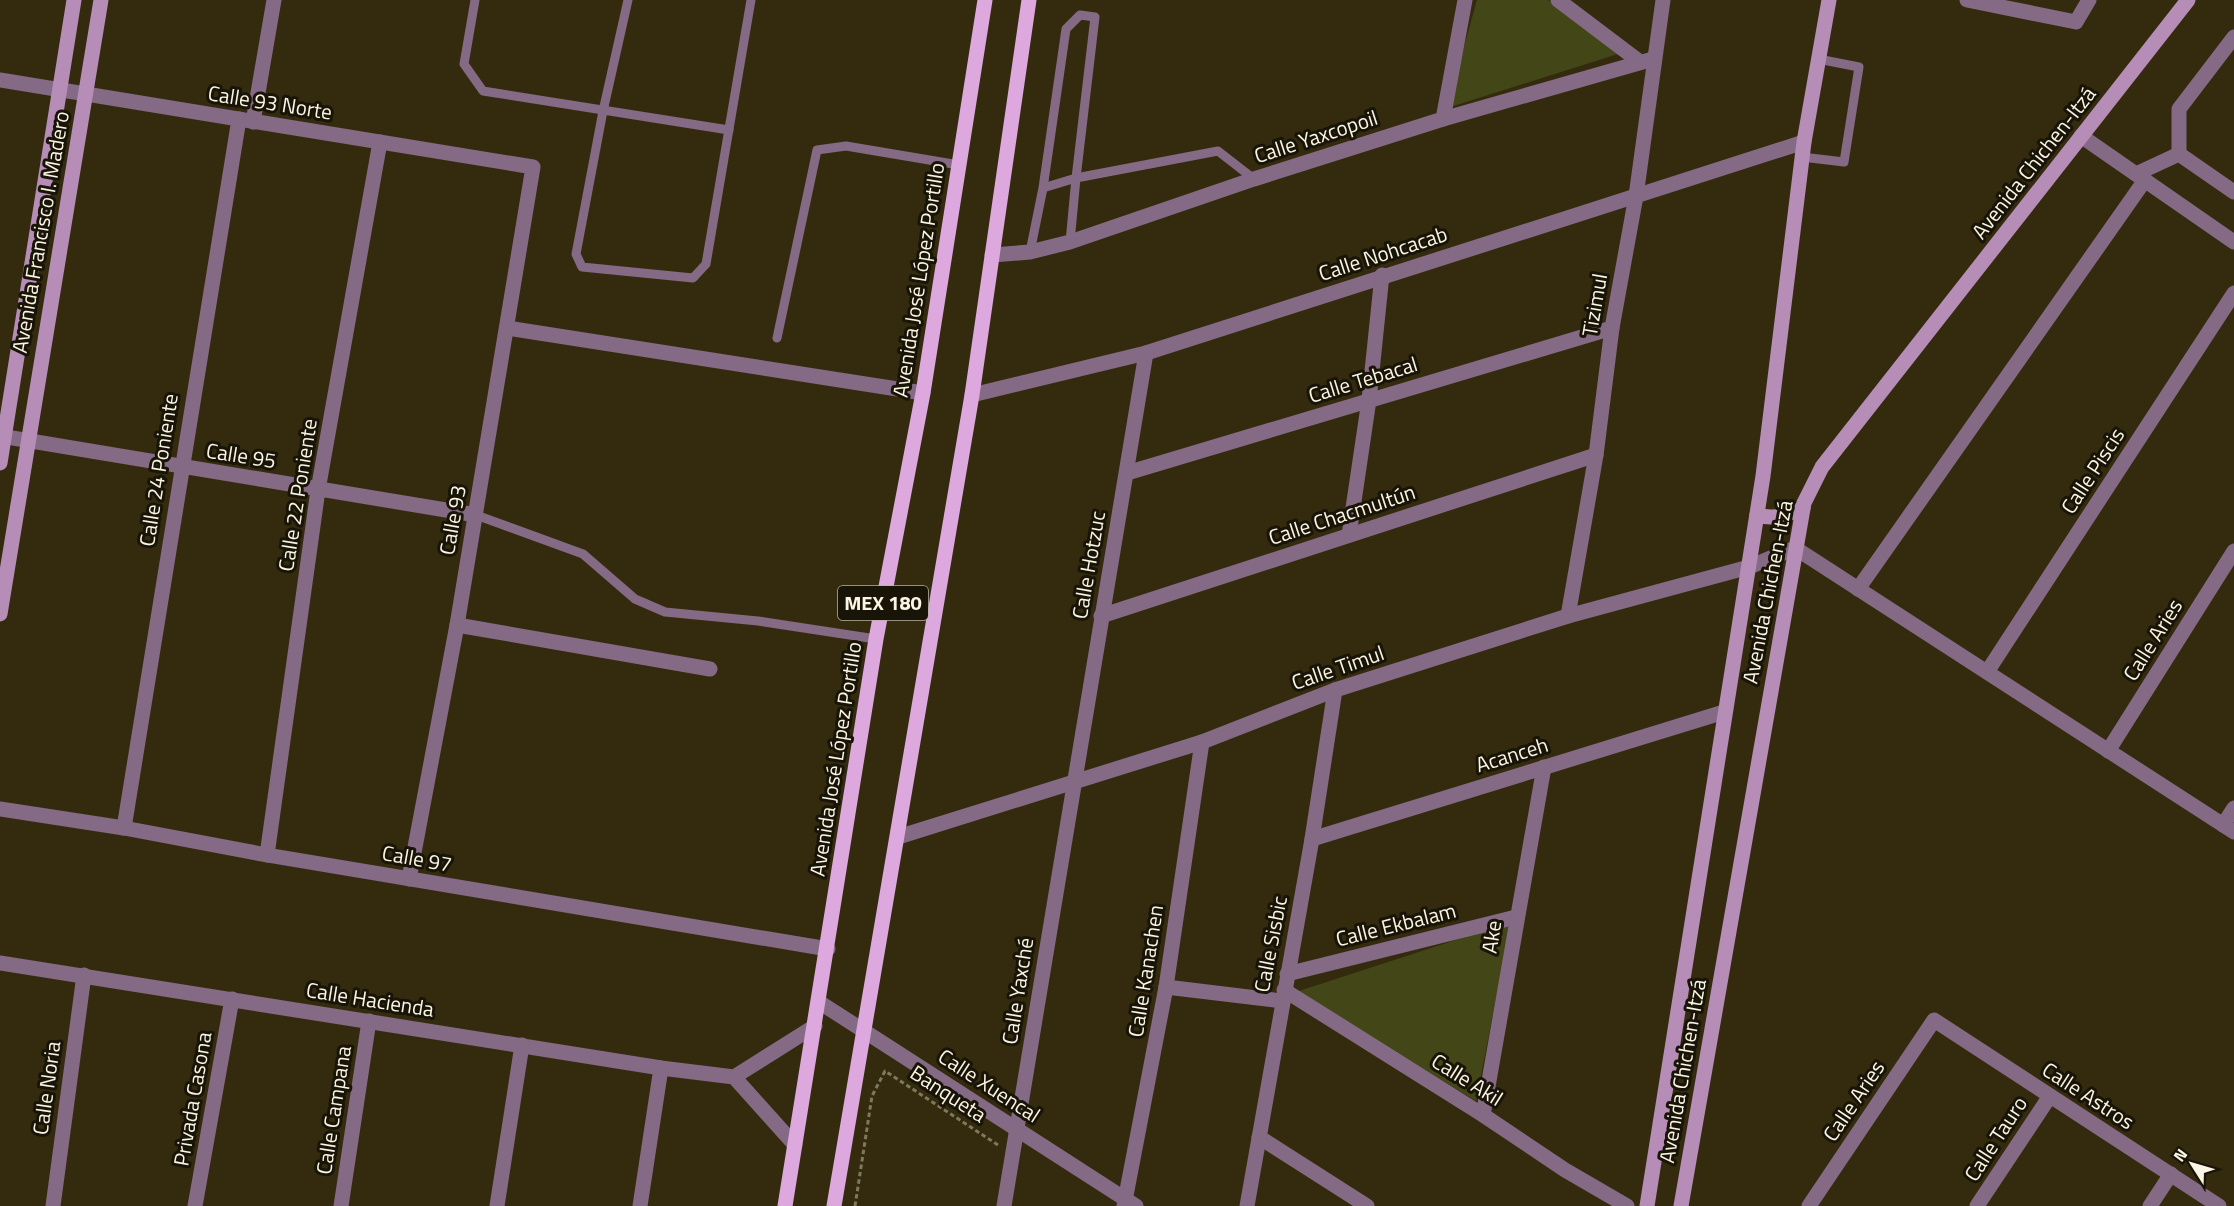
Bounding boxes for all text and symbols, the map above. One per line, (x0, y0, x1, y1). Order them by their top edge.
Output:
street label: Calle 93 Norte (206, 76, 335, 128)
street label: Avenida Chichen-Itzá (1963, 79, 2103, 246)
street label: Calle Yaxcopoil (1250, 101, 1382, 171)
street label: Avenida Francisco I. Madero (3, 108, 77, 355)
street label: Avenida José López Portillo (884, 160, 952, 399)
street label: Calle Nohcacab (1314, 217, 1451, 289)
street label: Tizimul (1573, 271, 1615, 339)
street label: Calle Tebacal (1304, 347, 1421, 411)
street label: Calle 24 Poniente (130, 391, 186, 548)
street label: Calle 22 Poniente (269, 416, 325, 573)
street label: Calle Piscis (2052, 421, 2132, 520)
street label: Calle 95 (204, 434, 278, 476)
street label: Calle Chacmultún (1264, 475, 1419, 553)
street label: Calle 93 (430, 482, 474, 557)
street label: Avenida Chichen-Itzá (1734, 497, 1801, 686)
street label: Calle Hotzuc (1063, 508, 1113, 621)
road number: MEX 180 (838, 586, 928, 620)
street label: Calle Aries (2114, 592, 2190, 687)
street label: Calle Timul (1287, 636, 1388, 698)
street label: Avenida José López Portillo (801, 639, 869, 878)
street label: Acanceh (1472, 728, 1552, 780)
street label: Calle 97 (380, 836, 455, 880)
street label: Calle Sisbic (1245, 893, 1295, 995)
street label: Calle Ekbalam (1332, 894, 1459, 954)
street label: Calle Kanachen (1119, 902, 1171, 1039)
street label: Ake (1473, 918, 1509, 956)
street label: Calle Yaxché (993, 935, 1041, 1046)
street label: Calle Hacienda (304, 973, 437, 1025)
street label: Avenida Chichen-Itzá (1650, 976, 1714, 1165)
street label: Privada Casona (164, 1029, 220, 1168)
street label: Calle Noria (24, 1038, 68, 1137)
street label: Calle Xuencal (932, 1040, 1047, 1130)
street label: Calle Campana (307, 1043, 359, 1176)
street label: Calle Akil (1426, 1045, 1509, 1114)
street label: Calle Astros (2036, 1053, 2141, 1137)
street label: Calle Aries (1814, 1054, 1892, 1147)
street label: Banqueta (904, 1056, 993, 1130)
street label: Calle Tauro (1956, 1090, 2035, 1187)
north arrow (2162, 1134, 2222, 1194)
text: N (2167, 1143, 2193, 1167)

